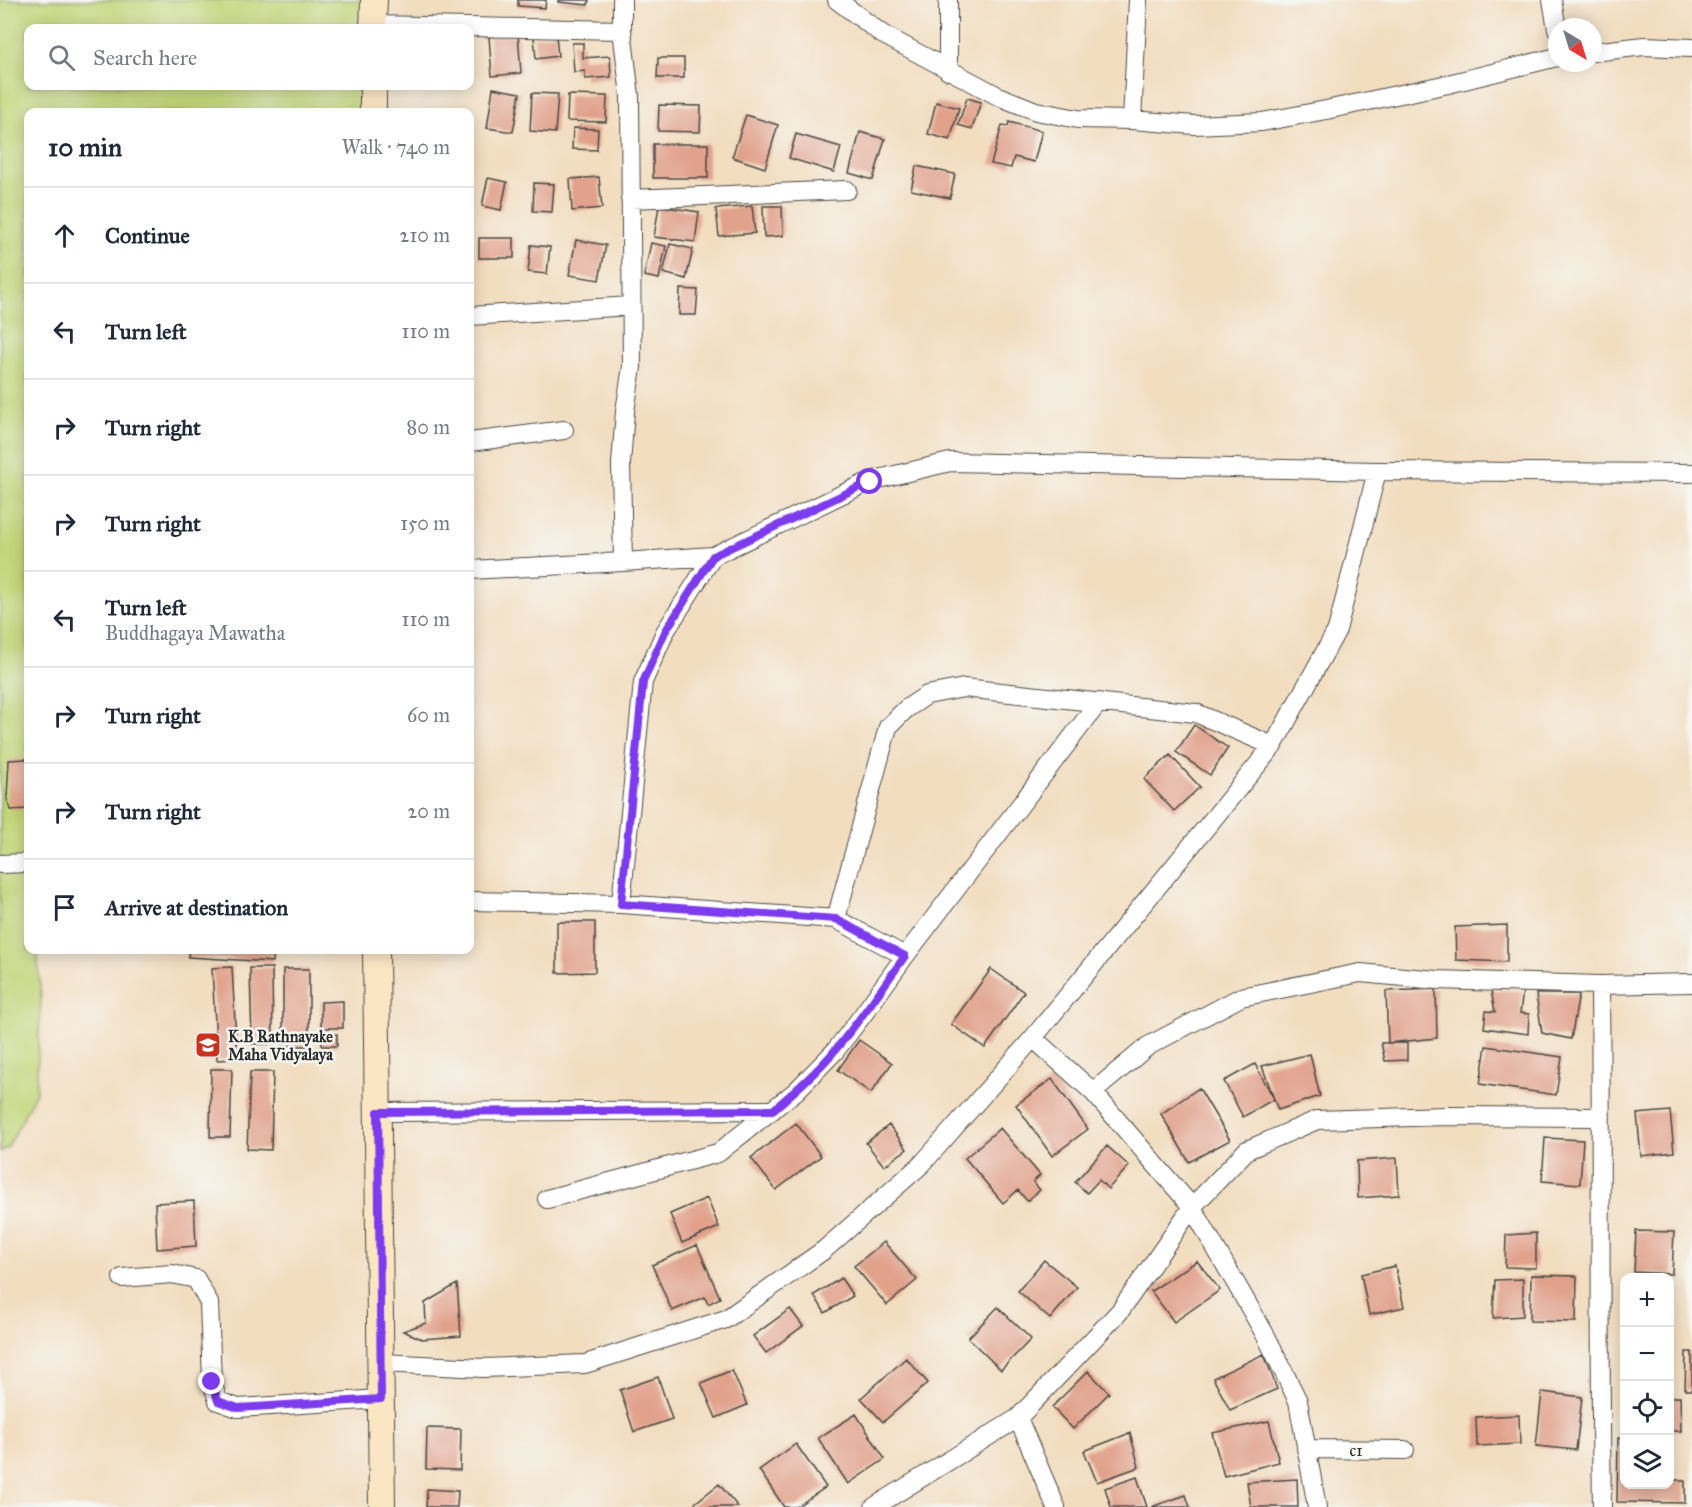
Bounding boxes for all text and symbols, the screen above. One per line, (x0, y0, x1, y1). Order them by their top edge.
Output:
north arrow (1548, 18, 1602, 72)
search box (24, 24, 474, 90)
icon: search (45, 41, 78, 74)
text: Search here (93, 44, 197, 71)
text: 10 min (48, 131, 122, 163)
text: Walk · 740 m (342, 135, 450, 159)
icon: ahead (48, 219, 81, 252)
text: Continue (105, 222, 190, 249)
text: 210 m (400, 223, 450, 247)
icon: left (48, 315, 81, 348)
text: Turn left (105, 318, 187, 345)
text: 110 m (402, 319, 450, 343)
icon: right (48, 411, 81, 444)
text: Turn right (105, 414, 201, 441)
text: 80 m (407, 415, 450, 439)
route start (856, 468, 882, 494)
icon: right (48, 507, 81, 540)
text: Turn right (105, 510, 201, 537)
text: 150 m (400, 511, 450, 535)
text: Turn left (105, 594, 187, 621)
icon: left (48, 603, 81, 636)
text: 110 m (402, 607, 450, 631)
text: Buddhagaya Mawatha (105, 621, 285, 645)
icon: right (48, 699, 81, 732)
text: Turn right (105, 702, 201, 729)
text: 60 m (407, 703, 450, 727)
icon: right (48, 795, 81, 828)
text: Turn right (105, 798, 201, 825)
text: 20 m (407, 799, 450, 823)
icon: arrive (48, 891, 81, 924)
text: Arrive at destination (105, 894, 288, 921)
place label: K.B Rathnayake Maha Vidyalaya (228, 1027, 334, 1065)
school or university icon: K.B Rathnayake Maha Vidyalaya (193, 1030, 223, 1060)
map controls (1620, 1273, 1674, 1489)
button: + (1620, 1273, 1674, 1327)
button: − (1620, 1327, 1674, 1381)
route end (198, 1368, 224, 1394)
button: locate (1620, 1381, 1674, 1435)
button: layers (1620, 1435, 1674, 1489)
street label: c1 (1349, 1441, 1363, 1460)

